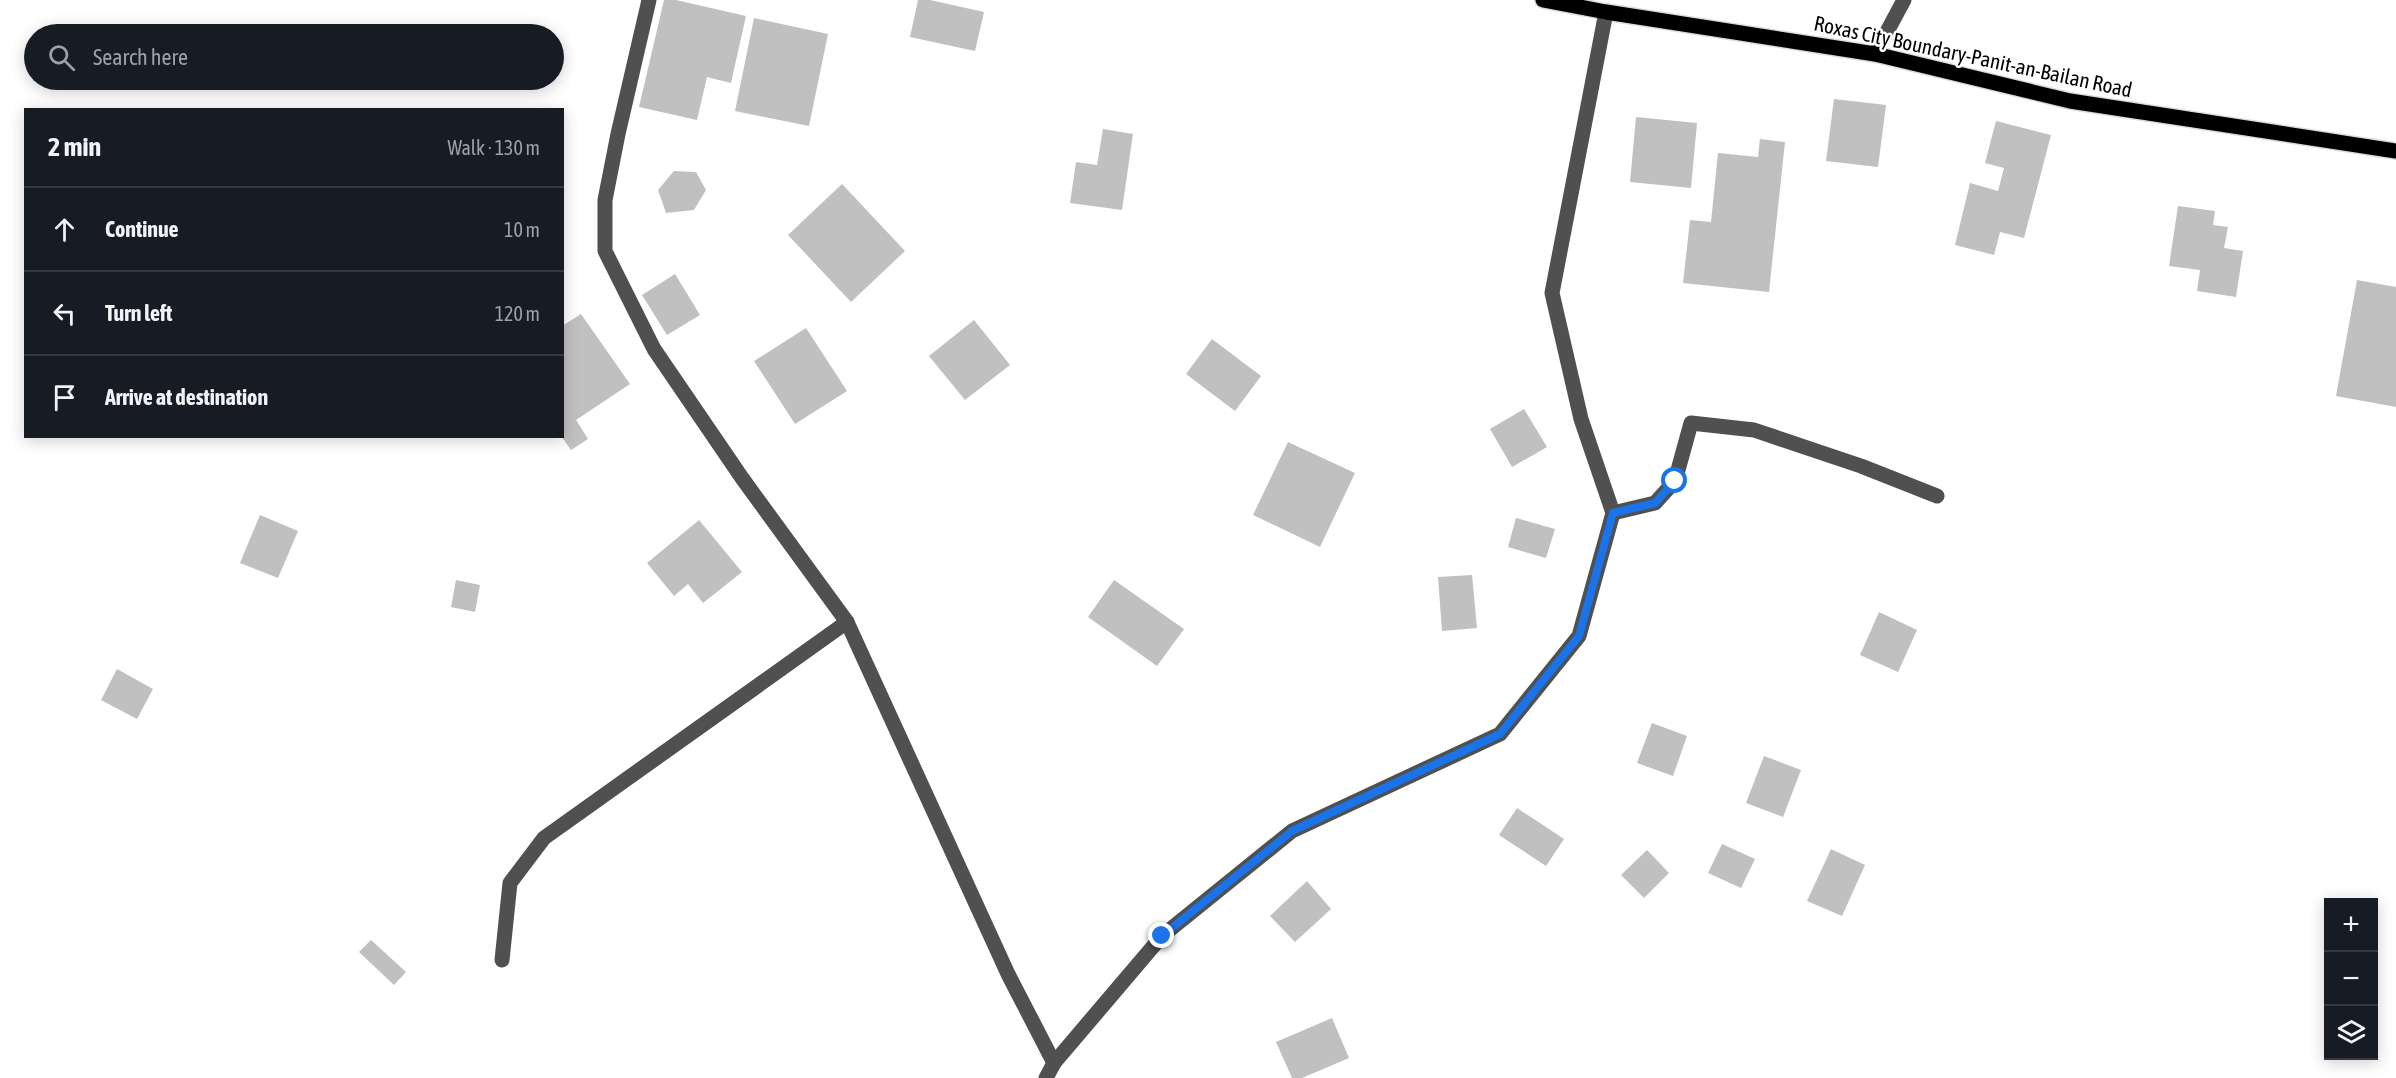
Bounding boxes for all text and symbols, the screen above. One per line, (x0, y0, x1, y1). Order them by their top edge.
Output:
street label: Roxas City Boundary-Panit-an-Bailan Road (1812, 11, 2135, 102)
search box (24, 24, 564, 90)
icon: search (45, 41, 78, 74)
text: Search here (93, 44, 188, 70)
text: 2 min (48, 132, 101, 162)
text: Walk · 130 m (448, 136, 540, 159)
icon: ahead (48, 213, 81, 246)
text: Continue (105, 216, 179, 242)
text: 10 m (504, 218, 540, 241)
icon: left (48, 297, 81, 330)
text: Turn left (105, 300, 172, 326)
text: 120 m (495, 302, 540, 325)
icon: arrive (48, 381, 81, 414)
text: Arrive at destination (105, 384, 268, 410)
route start (1661, 467, 1687, 493)
map controls (2324, 898, 2378, 1060)
button: + (2324, 898, 2378, 952)
route end (1148, 922, 1174, 948)
button: − (2324, 952, 2378, 1006)
button: layers (2324, 1006, 2378, 1060)

